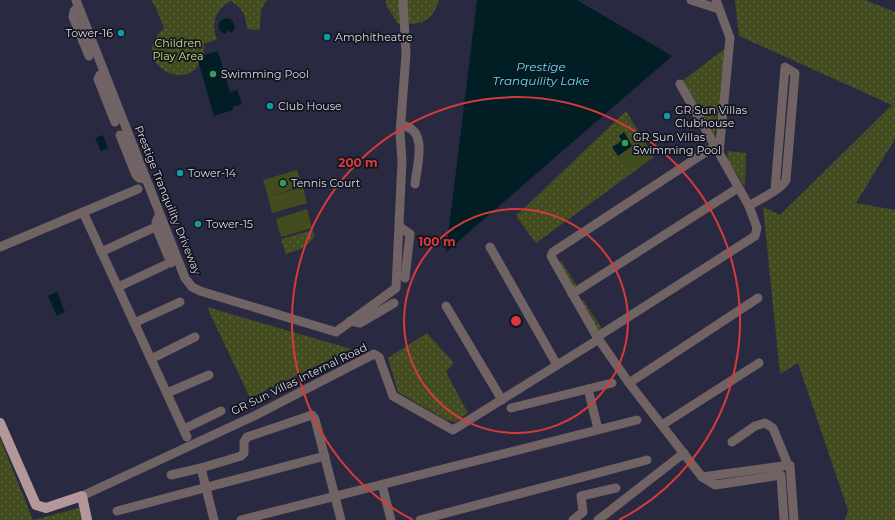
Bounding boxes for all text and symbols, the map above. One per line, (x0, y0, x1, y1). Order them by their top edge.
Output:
place label: Tower-16 (65, 26, 113, 40)
marker: Tower-16 (116, 28, 126, 38)
place label: Amphitheatre (335, 30, 413, 44)
marker: Amphitheatre (322, 32, 332, 42)
park label: Children Play Area (152, 36, 204, 63)
water label: Prestige Tranquility Lake (493, 59, 589, 88)
place label: Swimming Pool (221, 67, 309, 81)
marker: Swimming Pool (208, 69, 218, 79)
place label: Club House (278, 99, 342, 113)
marker: Club House (265, 101, 275, 111)
place label: GR Sun Villas Clubhouse (675, 103, 748, 130)
marker: GR Sun Villas Clubhouse (662, 111, 672, 121)
street label: Prestige Tranquility Driveway (132, 123, 204, 277)
place label: GR Sun Villas Swimming Pool (633, 130, 721, 157)
marker: GR Sun Villas Swimming Pool (620, 138, 630, 148)
text: 200 m (338, 155, 378, 170)
place label: Tower-14 (188, 166, 237, 180)
marker: Tower-14 (175, 168, 185, 178)
place label: Tennis Court (291, 176, 361, 190)
marker: Tennis Court (278, 178, 288, 188)
place label: Tower-15 (206, 217, 253, 231)
marker: Tower-15 (193, 219, 203, 229)
text: 100 m (419, 234, 455, 249)
centre of rings (509, 314, 523, 328)
street label: GR Sun Villas Internal Road (229, 340, 369, 418)

